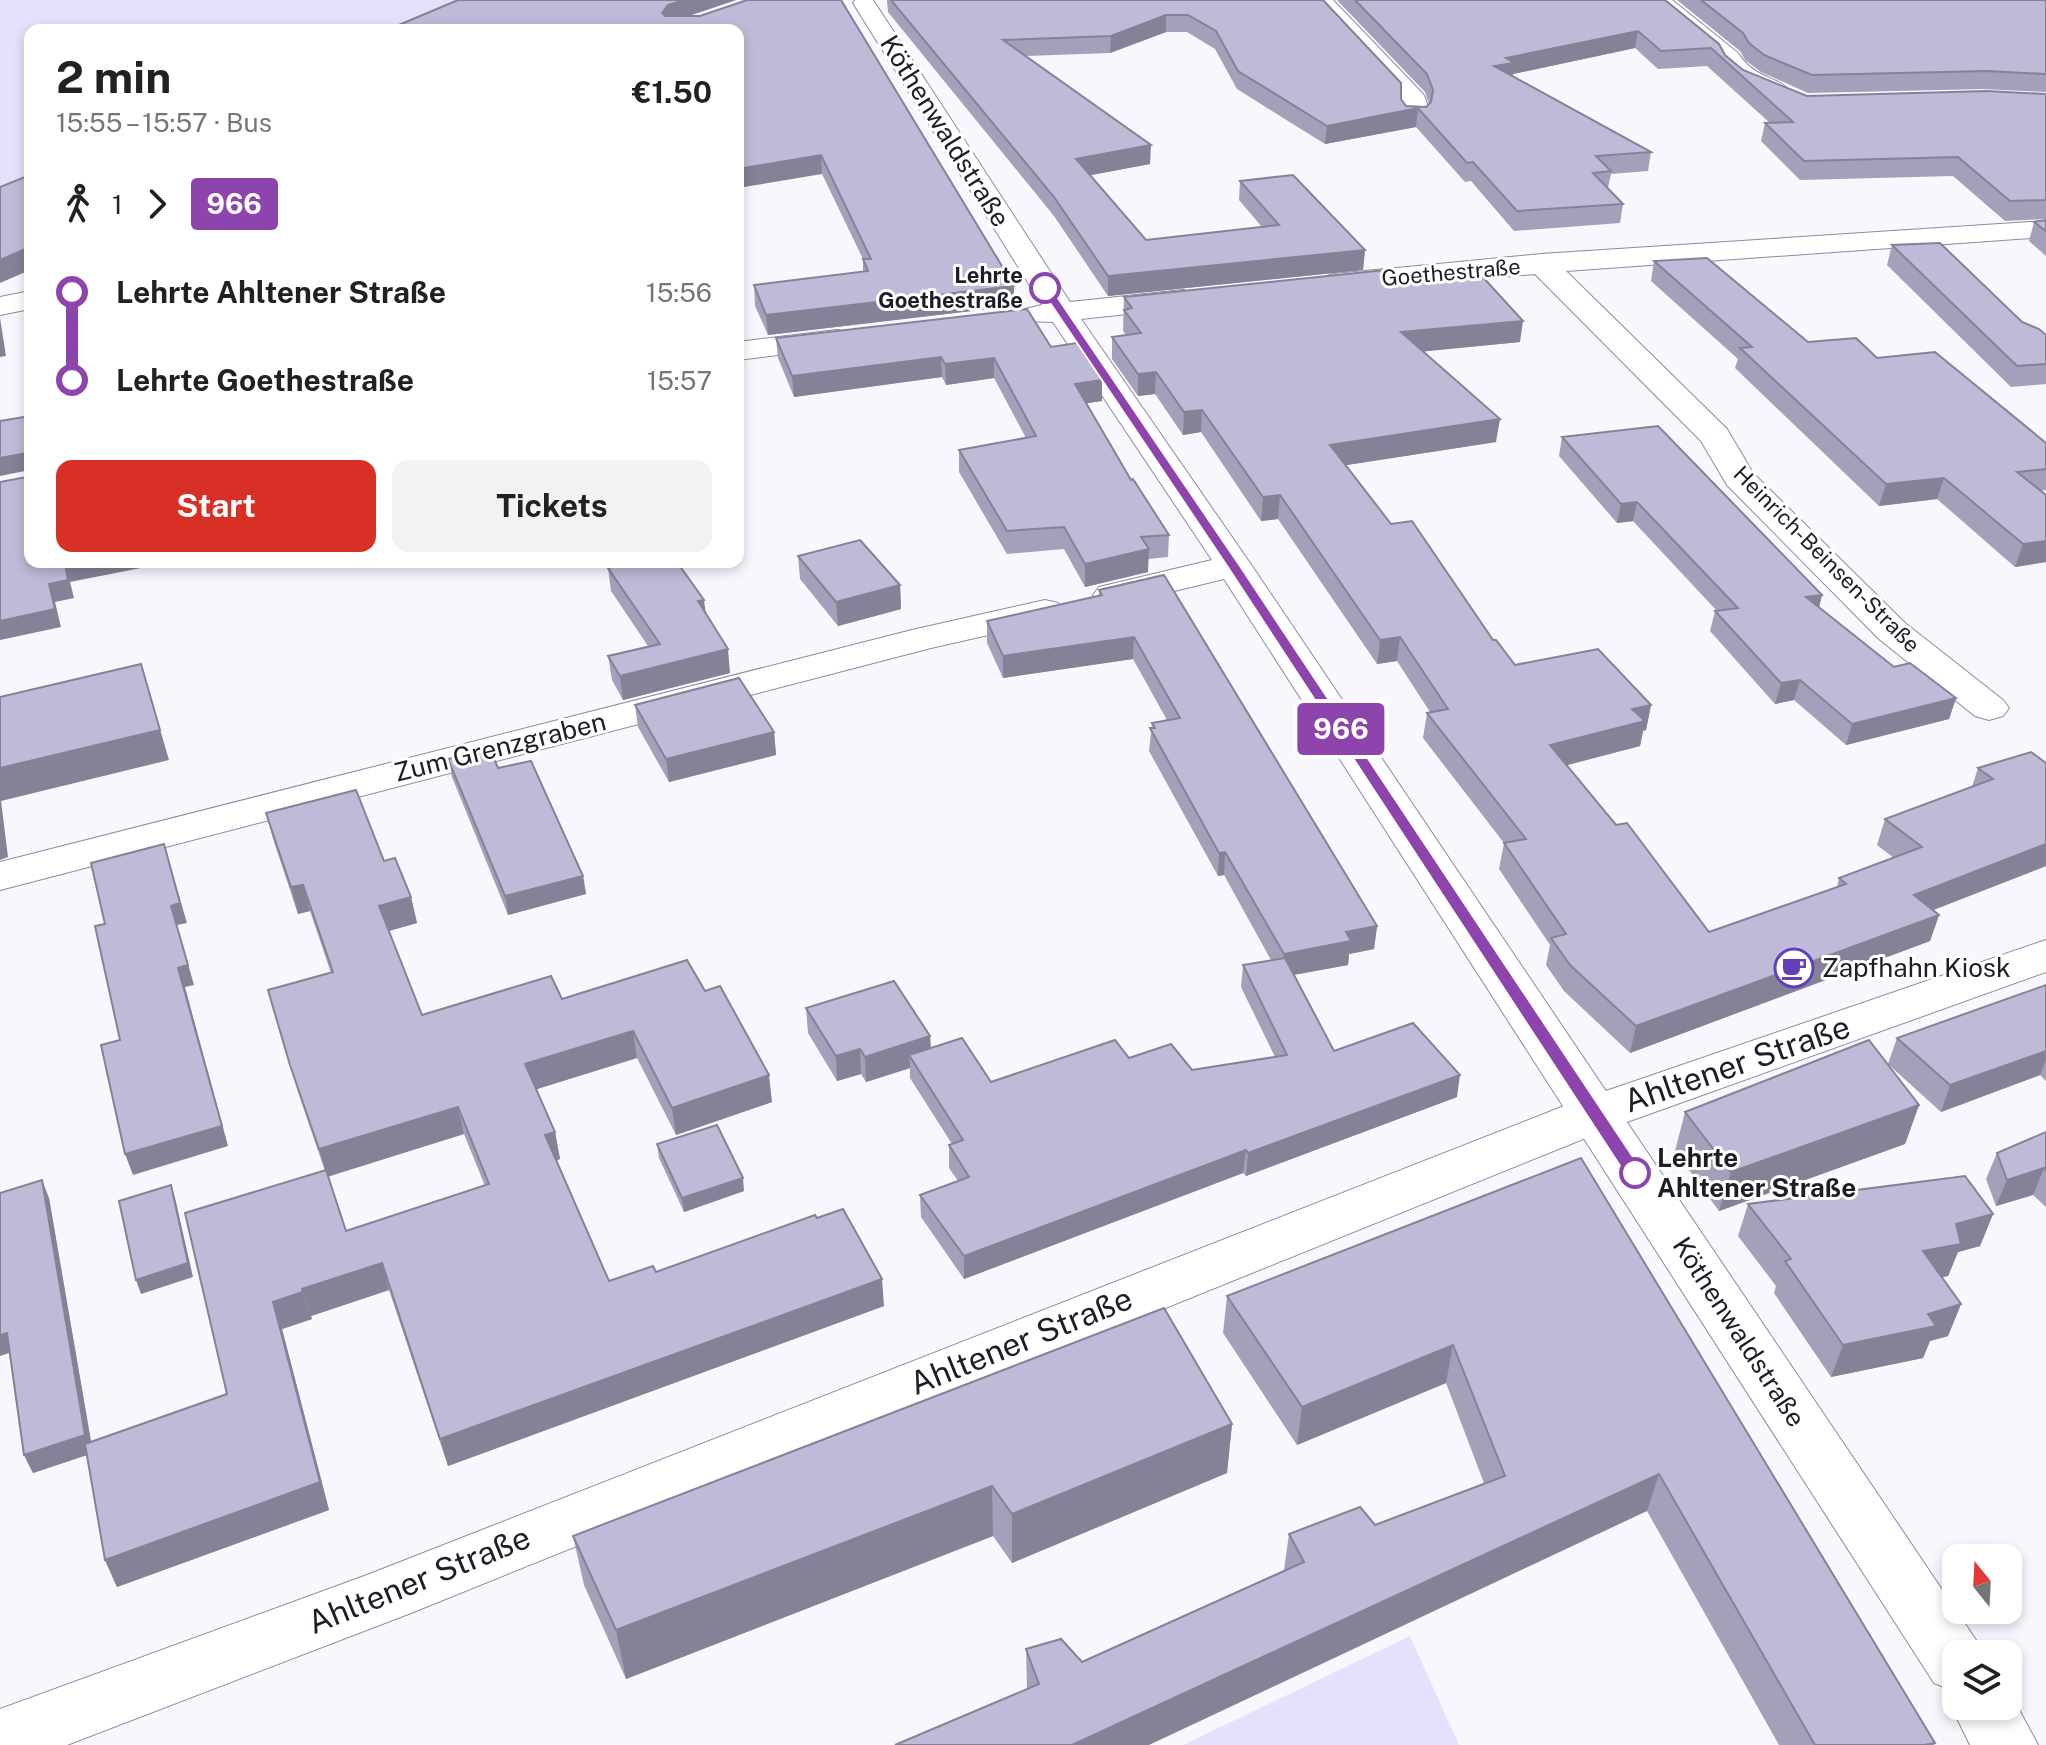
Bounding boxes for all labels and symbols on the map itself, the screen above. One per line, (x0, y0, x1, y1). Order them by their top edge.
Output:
street label: Köthenwaldstraße (874, 29, 1017, 232)
street label: Goethestraße (1380, 253, 1522, 291)
place label: Lehrte Goethestraße (878, 262, 1023, 313)
marker: Lehrte Goethestraße (1030, 273, 1060, 303)
street label: Heinrich-Beinsen-Straße (1729, 461, 1925, 657)
line badge: 966 (1295, 703, 1387, 755)
street label: Zum Grenzgraben (391, 705, 609, 788)
cafe icon: Zapfhahn Kiosk (1773, 947, 1815, 989)
place label: Zapfhahn Kiosk (1822, 952, 2011, 983)
street label: Ahltener Straße (1619, 1008, 1855, 1120)
place label: Lehrte Ahltener Straße (1657, 1142, 1856, 1203)
marker: Lehrte Ahltener Straße (1620, 1158, 1650, 1188)
street label: Köthenwaldstraße (1667, 1231, 1812, 1432)
street label: Ahltener Straße (904, 1279, 1137, 1402)
street label: Ahltener Straße (302, 1518, 535, 1641)
north arrow (1942, 1544, 2022, 1624)

